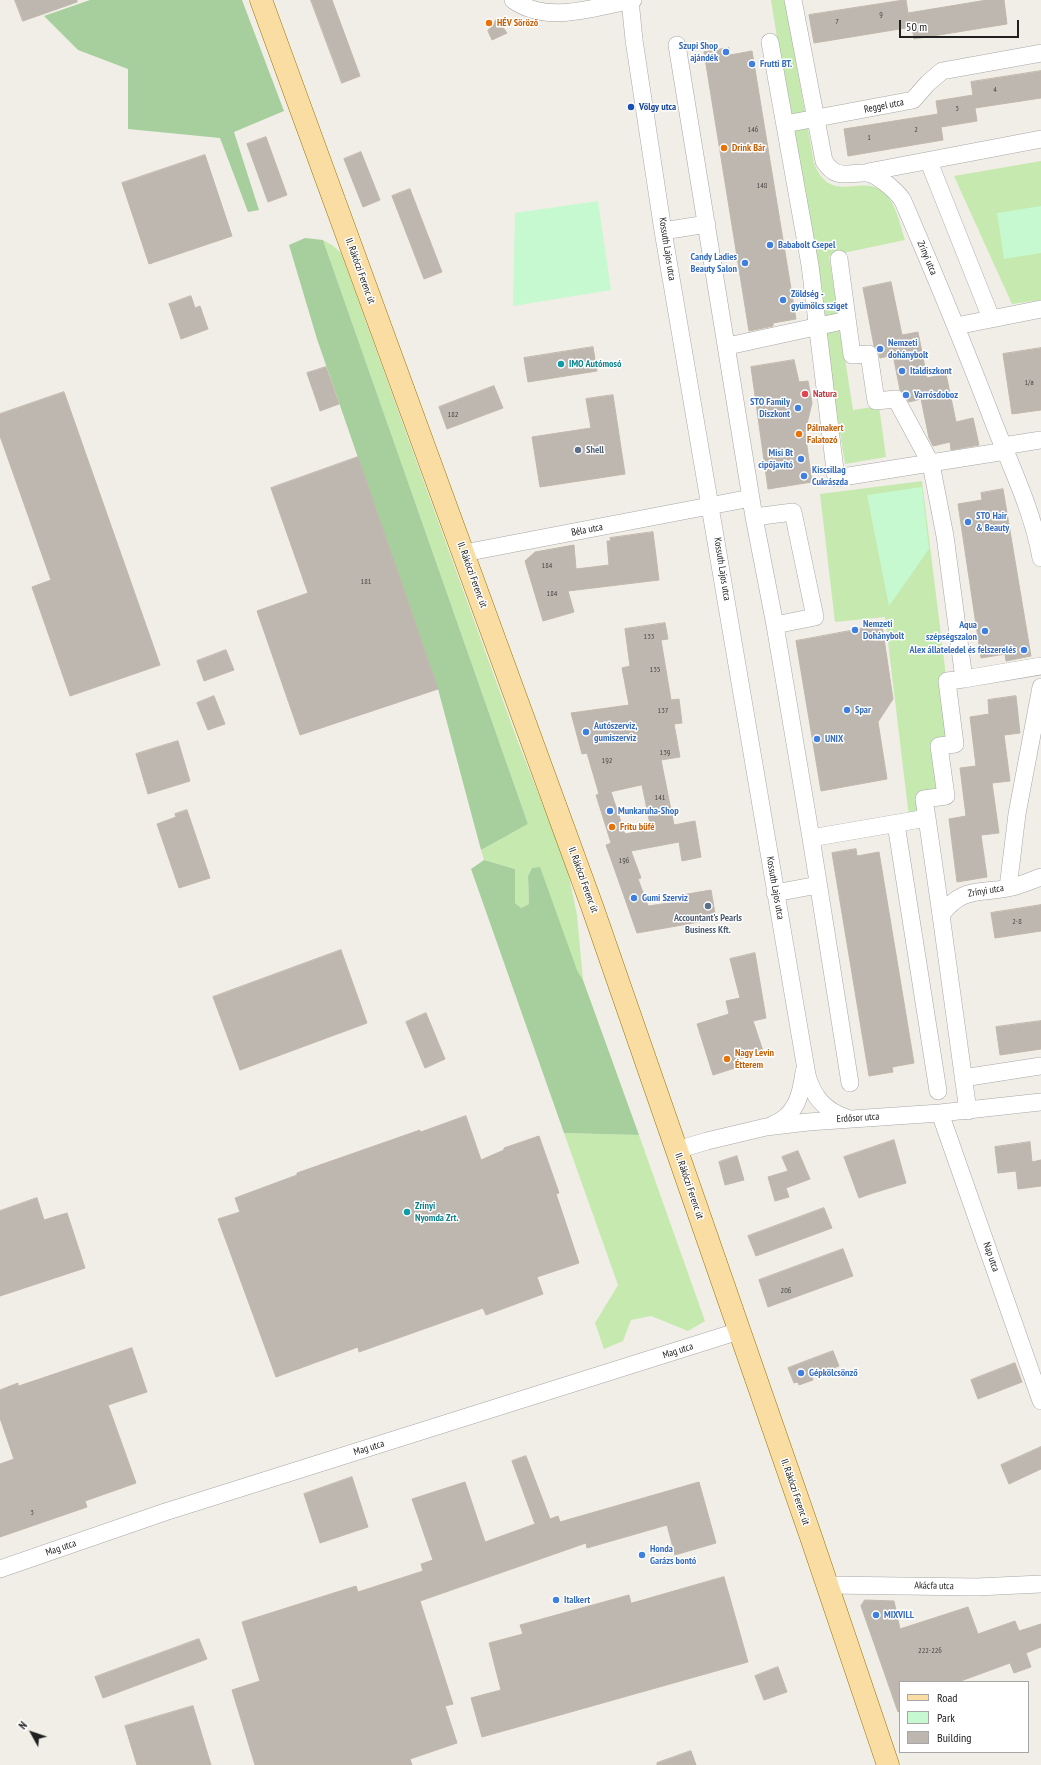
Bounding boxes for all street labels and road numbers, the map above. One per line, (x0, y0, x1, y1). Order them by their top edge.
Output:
street label: Reggel utca (863, 96, 905, 116)
street label: Kossuth Lajos utca (656, 217, 678, 281)
street label: II. Rákóczi Ferenc út (343, 236, 377, 306)
street label: Zrínyi utca (914, 239, 940, 277)
street label: Béla utca (570, 521, 604, 539)
street label: Kossuth Lajos utca (711, 537, 733, 601)
street label: II. Rákóczi Ferenc út (455, 540, 489, 610)
street label: II. Rákóczi Ferenc út (566, 845, 600, 915)
street label: Kossuth Lajos utca (764, 856, 786, 920)
street label: Zrínyi utca (967, 882, 1005, 900)
street label: Erdősor utca (836, 1111, 880, 1125)
street label: II. Rákóczi Ferenc út (672, 1151, 706, 1221)
street label: Nap utca (980, 1241, 1002, 1273)
street label: Mag utca (661, 1340, 695, 1362)
street label: Mag utca (352, 1438, 386, 1458)
street label: II. Rákóczi Ferenc út (778, 1457, 812, 1527)
street label: Mag utca (44, 1537, 78, 1559)
street label: Akácfa utca (914, 1580, 954, 1592)

